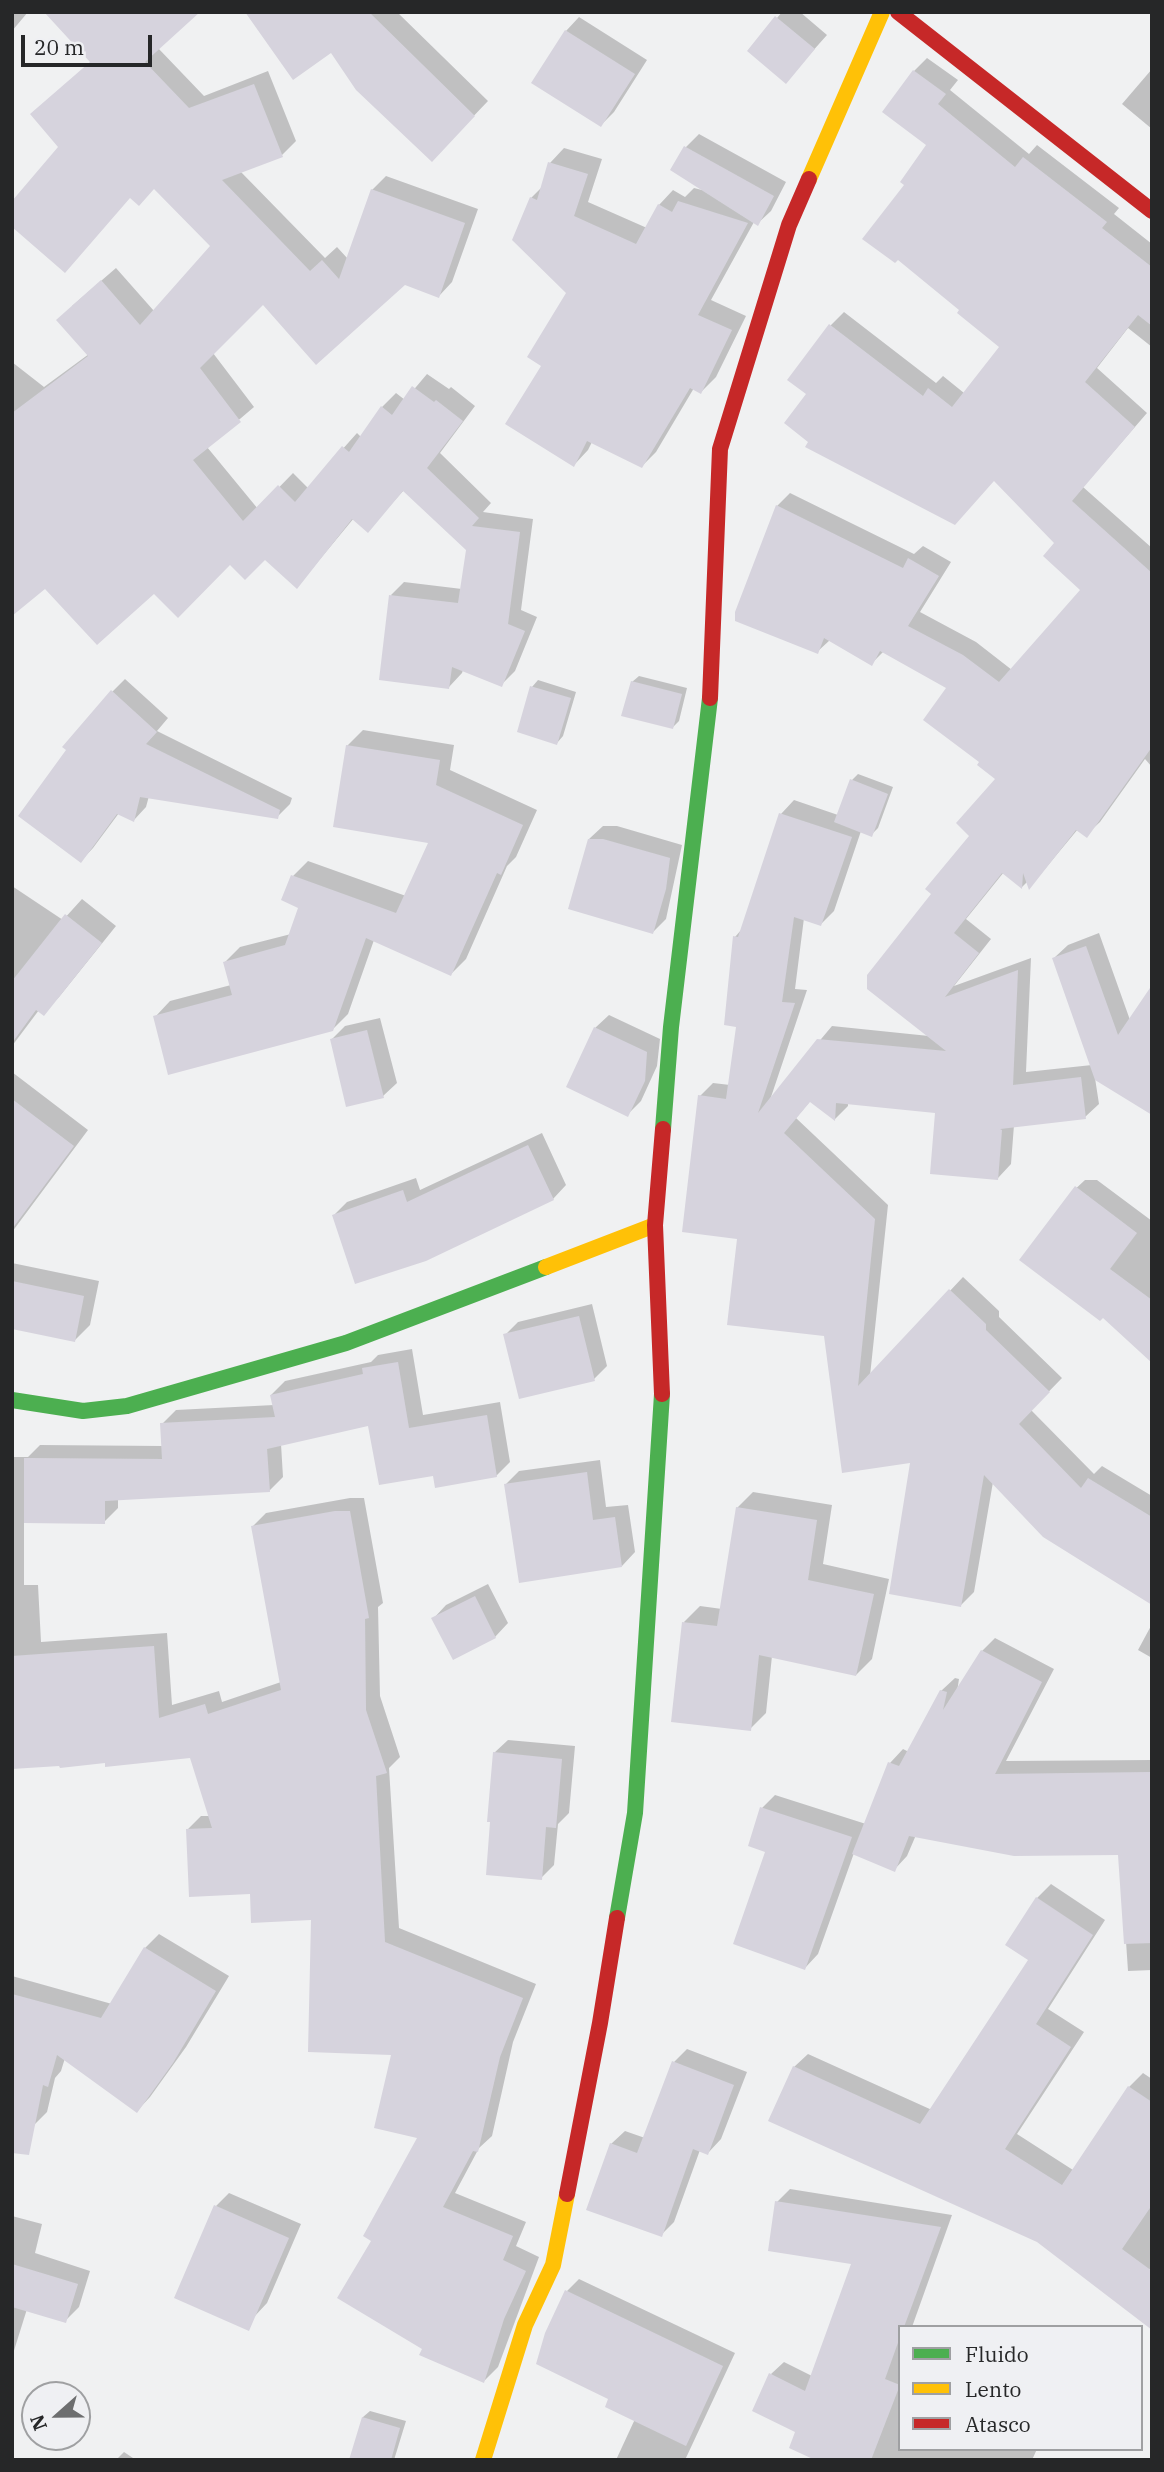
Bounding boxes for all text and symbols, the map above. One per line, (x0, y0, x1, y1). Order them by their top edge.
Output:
scale bar (24, 21, 156, 65)
text: 20 m (34, 33, 84, 61)
legend (898, 2325, 1143, 2451)
text: Fluido (965, 2340, 1029, 2368)
text: Lento (965, 2375, 1021, 2403)
north arrow (21, 2381, 91, 2451)
text: Atasco (965, 2410, 1031, 2438)
text: N (24, 2411, 52, 2434)

